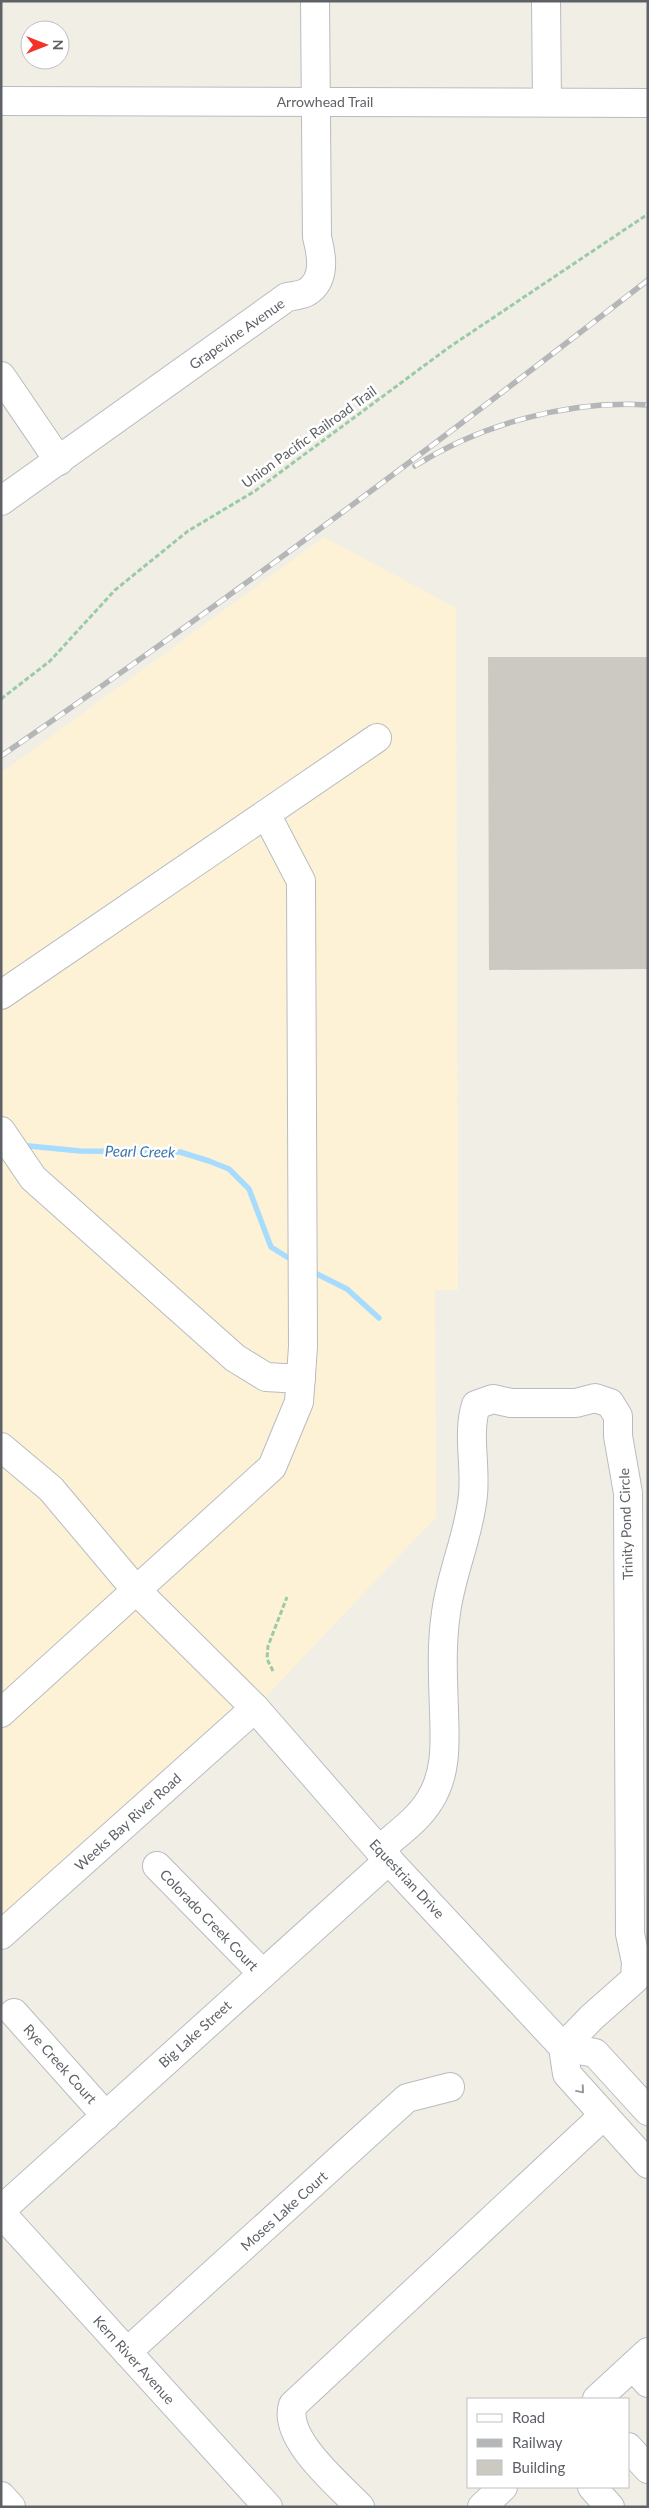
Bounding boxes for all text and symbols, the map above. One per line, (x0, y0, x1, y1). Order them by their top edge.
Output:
north arrow (20, 20, 70, 70)
text: N (50, 40, 67, 50)
street label: Arrowhead Trail (277, 93, 373, 110)
street label: Grapevine Avenue (186, 294, 288, 373)
street label: Union Pacific Railroad Trail (238, 382, 379, 491)
water label: Pearl Creek (105, 1141, 176, 1161)
street label: Trinity Pond Circle (615, 1468, 636, 1580)
street label: Weeks Bay River Road (71, 1769, 184, 1874)
street label: Equestrian Drive (366, 1836, 448, 1922)
street label: Colorado Creek Court (157, 1865, 262, 1974)
street label: Big Lake Street (155, 1997, 234, 2071)
street label: Rye Creek Court (20, 2020, 101, 2107)
one-way arrow (575, 2085, 584, 2094)
street label: Moses Lake Court (237, 2167, 330, 2254)
street label: Kern River Avenue (90, 2312, 179, 2407)
legend (467, 2398, 629, 2488)
text: Road (512, 2408, 545, 2426)
text: Railway (512, 2433, 563, 2451)
text: Building (512, 2458, 565, 2476)

